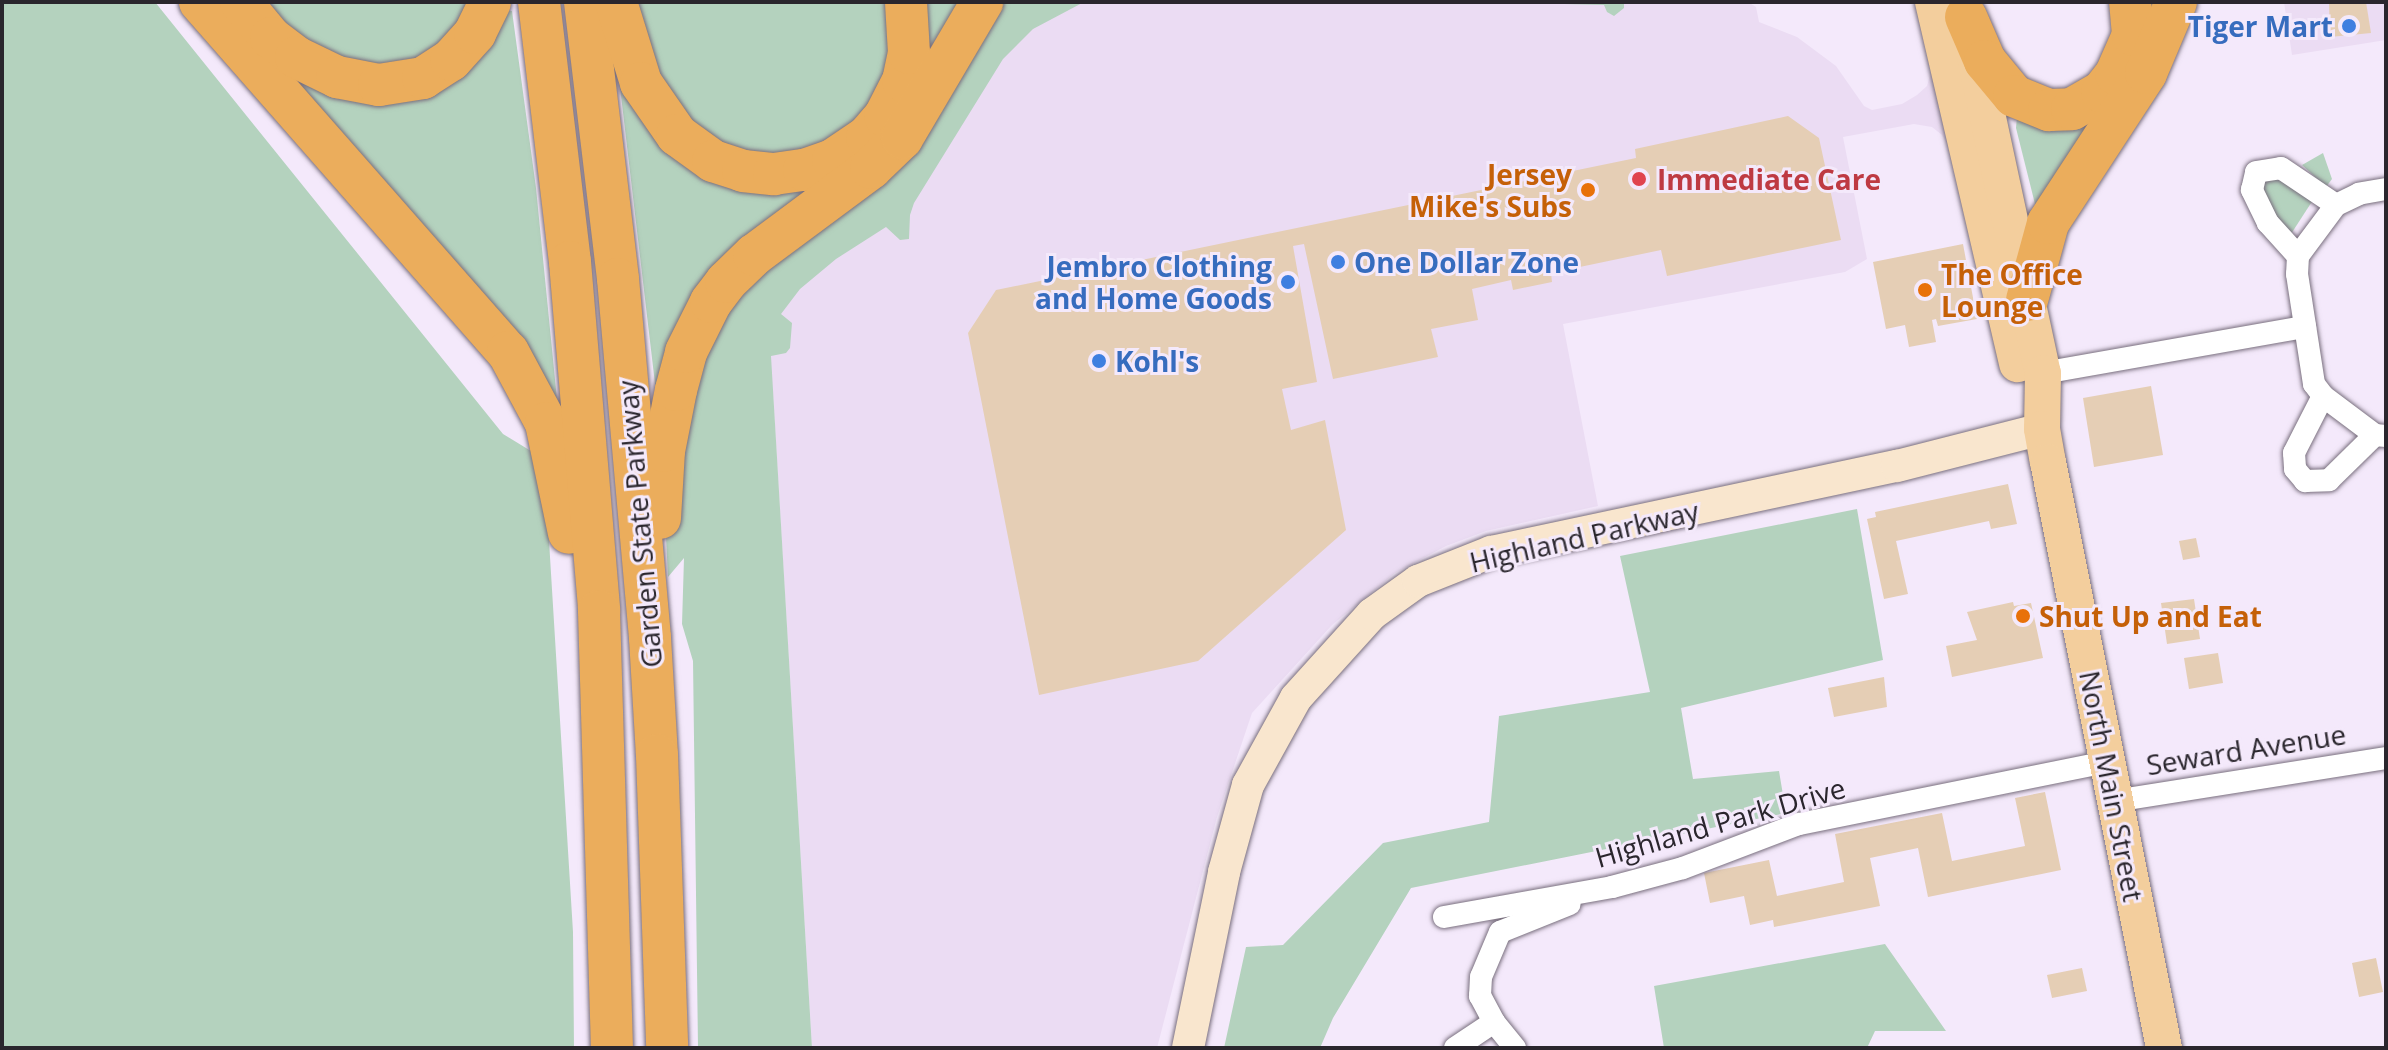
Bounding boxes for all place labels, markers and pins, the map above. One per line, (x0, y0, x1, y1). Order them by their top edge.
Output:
place label: Tiger Mart (2188, 9, 2333, 43)
marker: Tiger Mart (2340, 17, 2358, 35)
place label: Jersey Mike's Subs (1409, 157, 1572, 223)
place label: Immediate Care (1657, 162, 1881, 196)
marker: Immediate Care (1628, 168, 1650, 190)
marker: Jersey Mike's Subs (1579, 181, 1597, 199)
place label: One Dollar Zone (1354, 245, 1579, 279)
place label: Jembro Clothing and Home Goods (1035, 249, 1272, 315)
marker: One Dollar Zone (1329, 253, 1347, 271)
place label: The Office Lounge (1941, 257, 2083, 323)
marker: Jembro Clothing and Home Goods (1279, 273, 1297, 291)
marker: The Office Lounge (1916, 281, 1934, 299)
place label: Kohl's (1115, 344, 1199, 378)
marker: Kohl's (1090, 352, 1108, 370)
place label: Shut Up and Eat (2039, 599, 2262, 633)
marker: Shut Up and Eat (2014, 607, 2032, 625)

